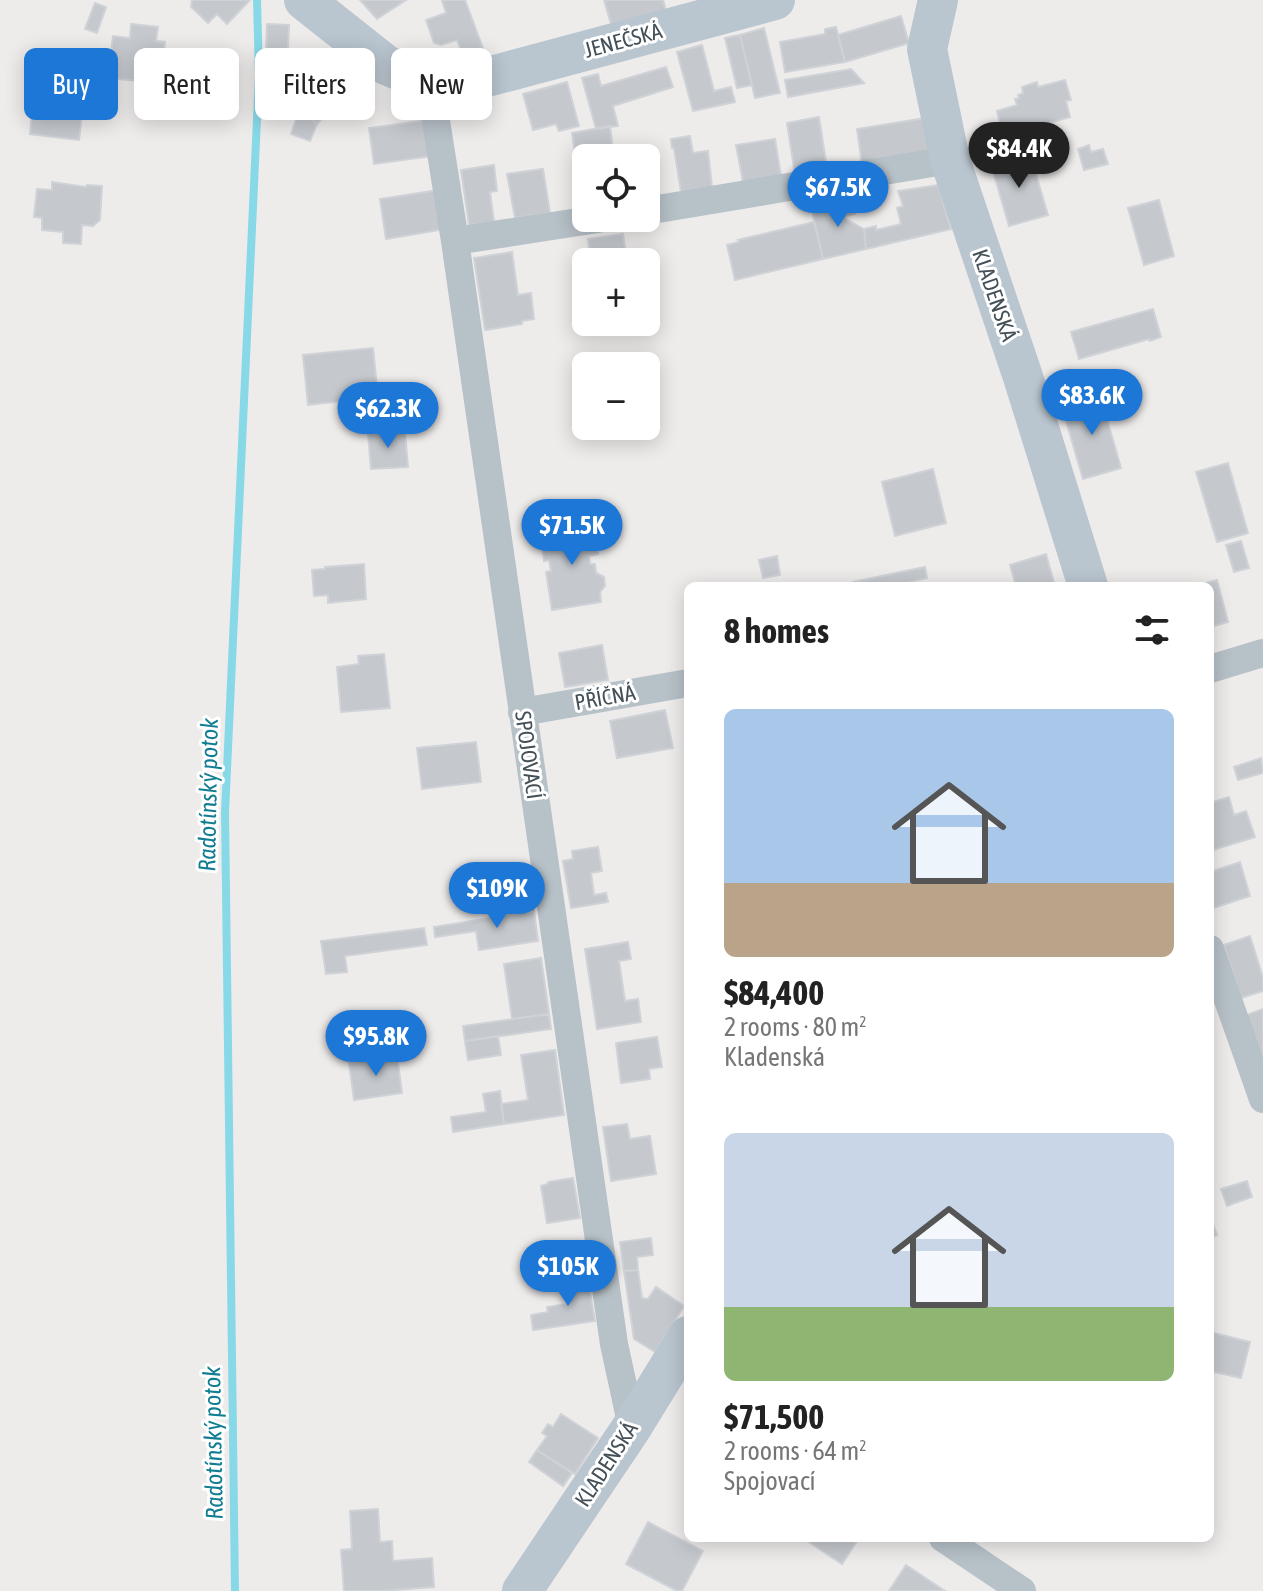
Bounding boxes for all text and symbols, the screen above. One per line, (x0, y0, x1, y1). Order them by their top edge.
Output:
street label: JENEČSKÁ (581, 17, 665, 63)
chip: Buy (24, 48, 118, 120)
chip: Rent (134, 48, 239, 120)
chip: Filters (255, 48, 375, 120)
chip: New (391, 48, 492, 120)
pin: $84.4K (954, 122, 1084, 190)
text: $84.4K (987, 133, 1051, 163)
map controls (572, 144, 660, 440)
button: locate (572, 144, 660, 232)
pin: $67.5K (773, 161, 903, 229)
text: $67.5K (806, 172, 870, 202)
street label: KLADENSKÁ (967, 246, 1023, 345)
button: + (572, 248, 660, 336)
button: − (572, 352, 660, 440)
pin: $83.6K (1027, 369, 1157, 437)
text: $83.6K (1060, 380, 1124, 410)
pin: $62.3K (323, 382, 453, 450)
text: $62.3K (356, 393, 420, 423)
pin: $71.5K (507, 499, 637, 567)
text: $71.5K (540, 510, 604, 540)
icon: filters (1130, 608, 1174, 652)
text: 8 homes (724, 611, 829, 650)
street label: PŘÍČNÁ (573, 679, 638, 715)
street label: SPOJOVACÍ (510, 709, 548, 801)
water label: Radotínský potok (193, 718, 223, 872)
icon: home (877, 761, 1021, 905)
pin: $109K (441, 862, 553, 930)
text: $109K (467, 873, 527, 903)
text: $84,400 (724, 973, 824, 1012)
pin: $95.8K (311, 1010, 441, 1078)
text: 2 rooms · 80 m² (724, 1012, 866, 1042)
text: $95.8K (344, 1021, 408, 1051)
text: Kladenská (724, 1042, 825, 1072)
icon: home (877, 1185, 1021, 1329)
pin: $105K (512, 1240, 624, 1308)
text: $105K (538, 1251, 598, 1281)
water label: Radotínský potok (198, 1366, 228, 1520)
text: $71,500 (724, 1397, 824, 1436)
street label: KLADENSKÁ (569, 1417, 643, 1511)
text: 2 rooms · 64 m² (724, 1436, 866, 1466)
text: Spojovací (724, 1466, 816, 1496)

